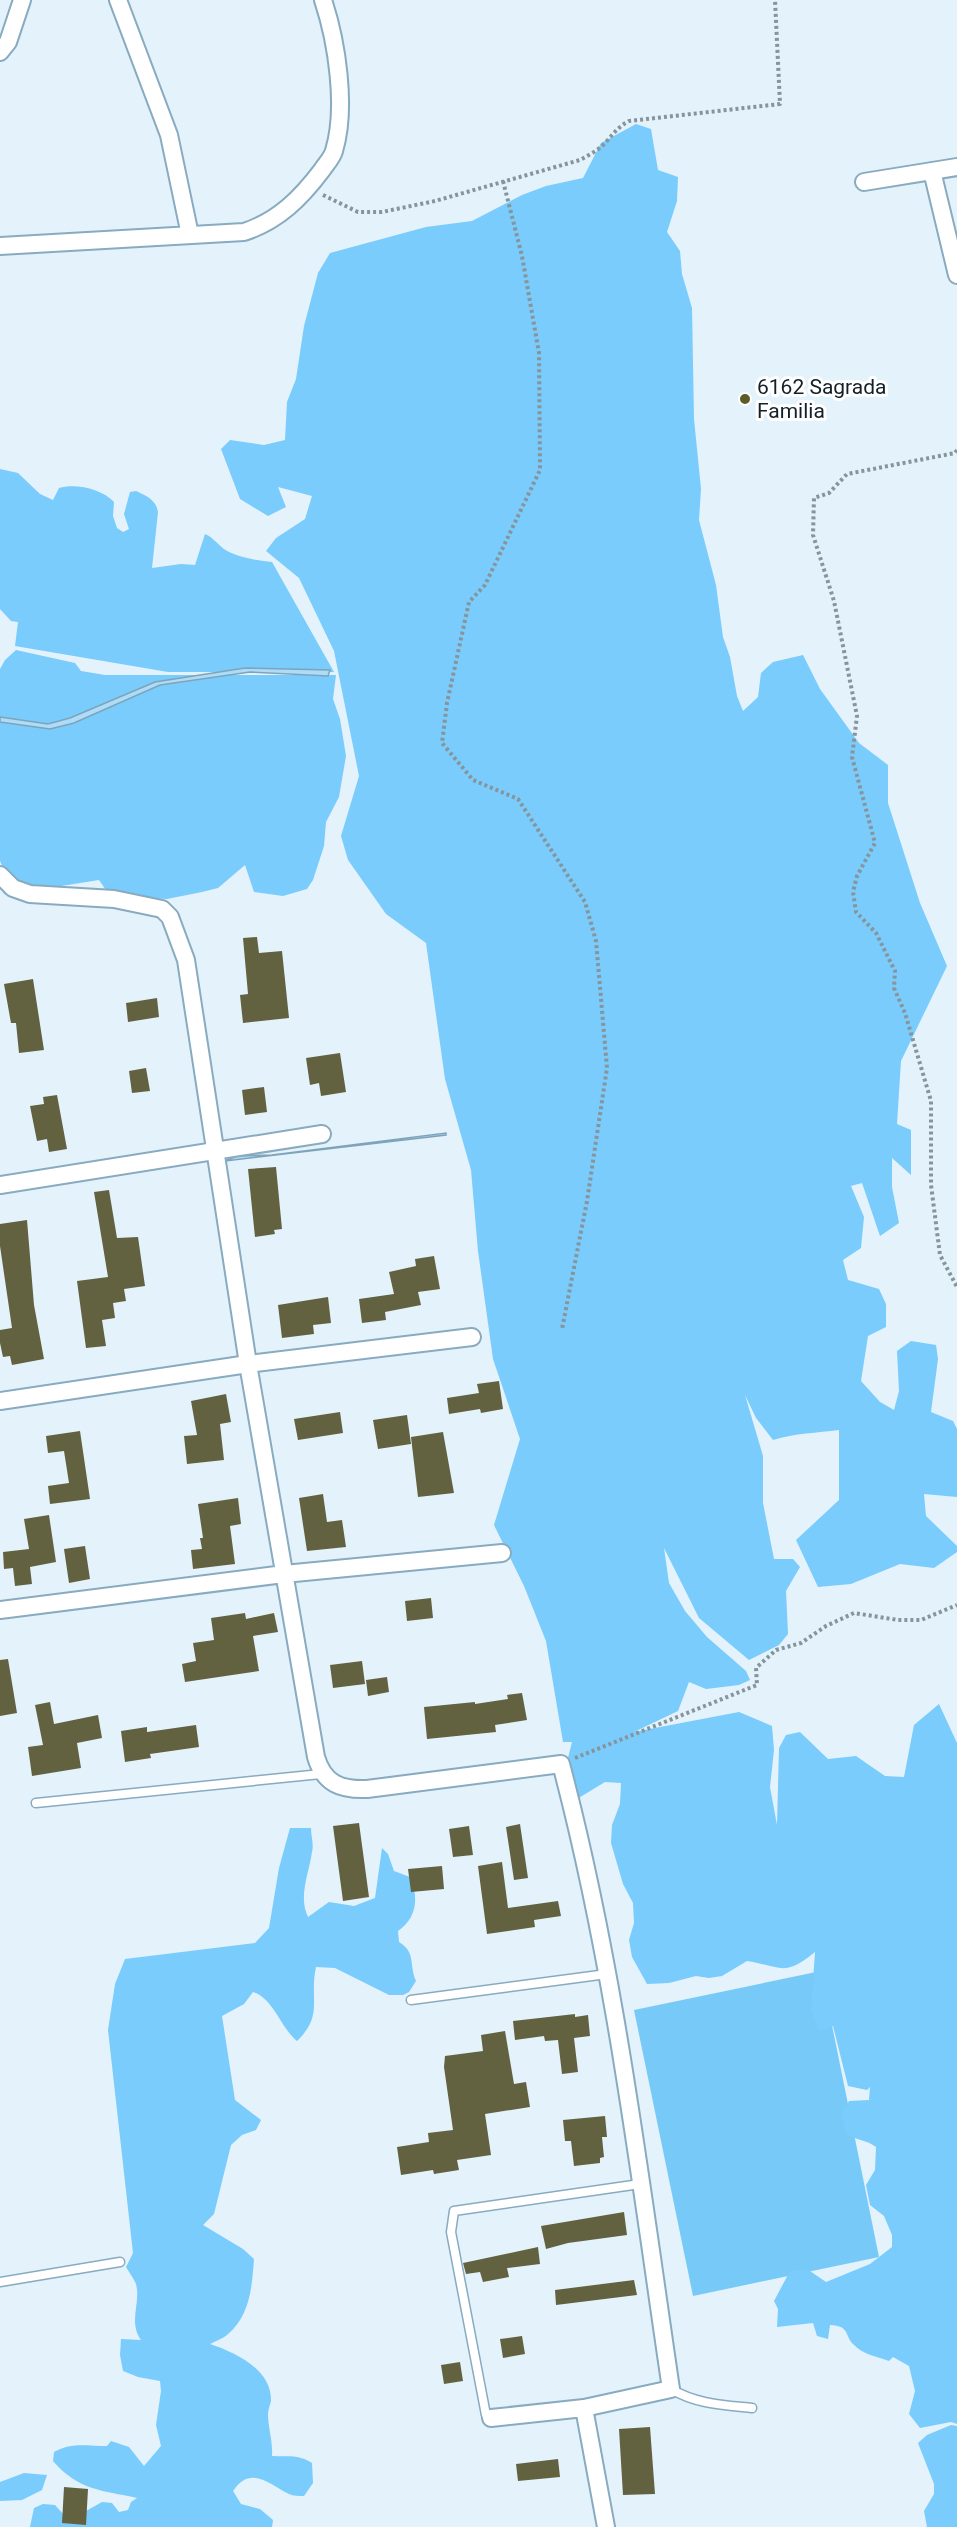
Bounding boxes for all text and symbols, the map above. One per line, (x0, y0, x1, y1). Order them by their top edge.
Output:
place label: 6162 Sagrada Familia (757, 375, 887, 423)
marker: 6162 Sagrada Familia (738, 392, 752, 406)

